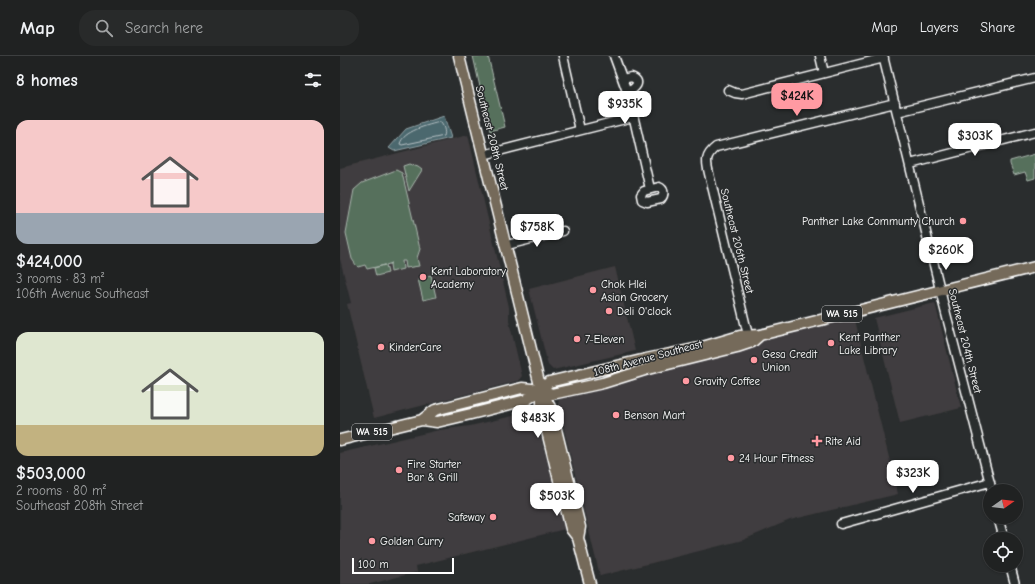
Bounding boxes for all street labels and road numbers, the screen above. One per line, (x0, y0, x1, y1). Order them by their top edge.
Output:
street label: Southeast 208th Street (473, 84, 512, 193)
street label: Southeast 206th Street (718, 187, 757, 296)
street label: Southeast 204th Street (946, 287, 984, 395)
road number: WA 515 (822, 306, 862, 322)
street label: 108th Avenue Southeast (592, 337, 705, 379)
road number: WA 515 (352, 424, 392, 440)

